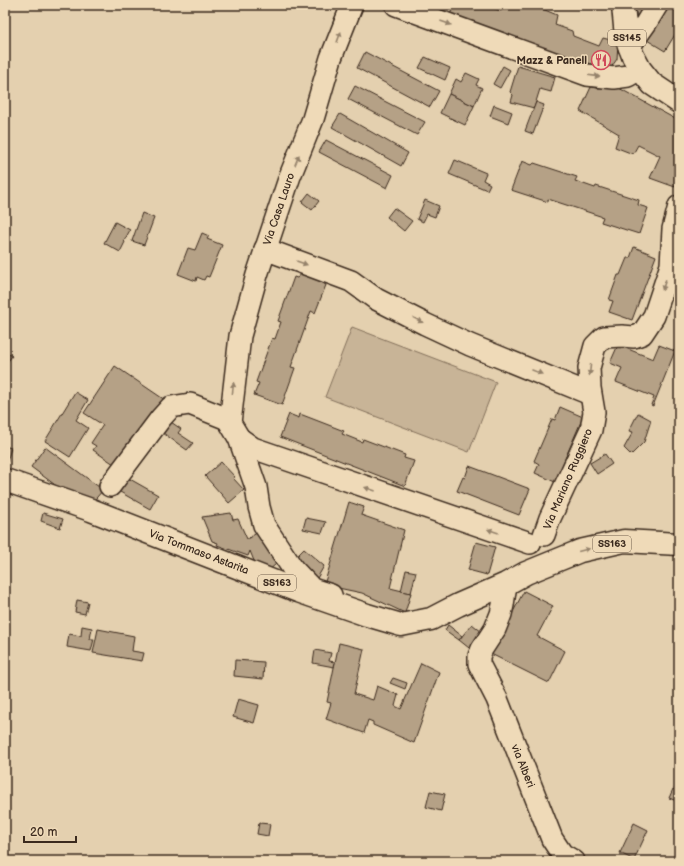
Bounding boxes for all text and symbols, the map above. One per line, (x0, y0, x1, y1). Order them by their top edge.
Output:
one-way arrow (440, 21, 452, 27)
road number: SS145 (608, 30, 646, 46)
one-way arrow (337, 31, 343, 43)
restaurant icon: Mazz & Panell (590, 49, 612, 71)
place label: Mazz & Panell (517, 54, 587, 67)
one-way arrow (588, 73, 600, 79)
one-way arrow (294, 153, 300, 165)
street label: Via Casa Lauro (261, 171, 297, 247)
one-way arrow (297, 260, 309, 266)
one-way arrow (661, 279, 667, 291)
one-way arrow (412, 317, 424, 324)
one-way arrow (587, 364, 593, 376)
one-way arrow (531, 370, 543, 376)
one-way arrow (230, 382, 237, 394)
street label: Via Mariano Ruggiero (541, 427, 595, 531)
one-way arrow (363, 485, 375, 491)
street label: Via Tommaso Astarita (147, 527, 251, 577)
one-way arrow (486, 528, 498, 534)
road number: SS163 (593, 536, 631, 552)
one-way arrow (578, 547, 590, 553)
road number: SS163 (258, 575, 296, 591)
street label: via Alberi (508, 742, 538, 790)
scale bar (24, 818, 76, 844)
text: 20 m (30, 825, 57, 840)

